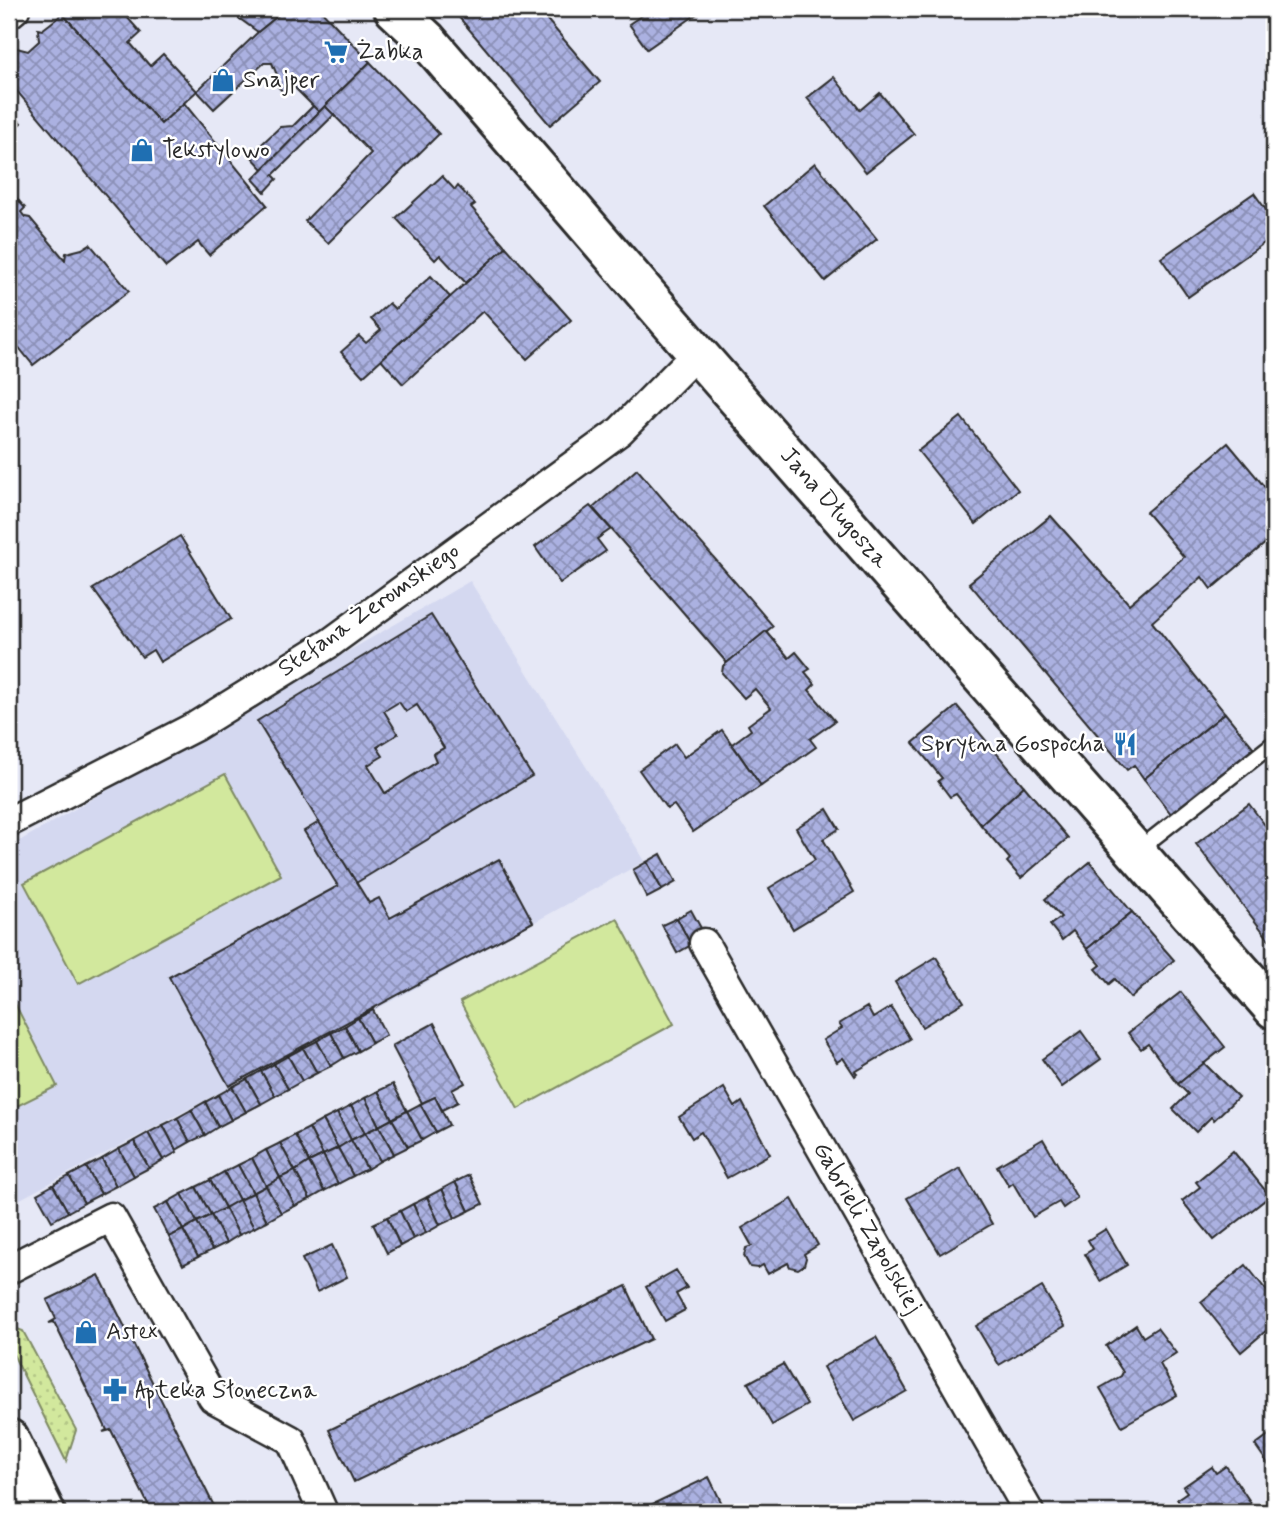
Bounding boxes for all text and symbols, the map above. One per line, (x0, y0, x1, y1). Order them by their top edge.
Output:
place label: Żabka (356, 37, 424, 68)
supermarket icon: Żabka (322, 38, 350, 66)
place label: Snajper (243, 65, 319, 96)
shop icon: Snajper (209, 66, 237, 94)
place label: Tekstylowo (162, 135, 270, 166)
shop icon: Tekstylowo (128, 136, 156, 164)
street label: Jana Długosza (773, 441, 896, 576)
street label: Stefana Żeromskiego (272, 536, 466, 684)
place label: Sprytna Gospocha (921, 729, 1105, 760)
restaurant icon: Sprytna Gospocha (1111, 730, 1139, 758)
street label: Gabrieli Zapolskiej (805, 1136, 929, 1320)
place label: Astex (106, 1317, 158, 1348)
shop icon: Astex (72, 1318, 100, 1346)
place label: Apteka Słoneczna (135, 1375, 318, 1409)
pharmacy icon: Apteka Słoneczna (101, 1376, 129, 1404)

